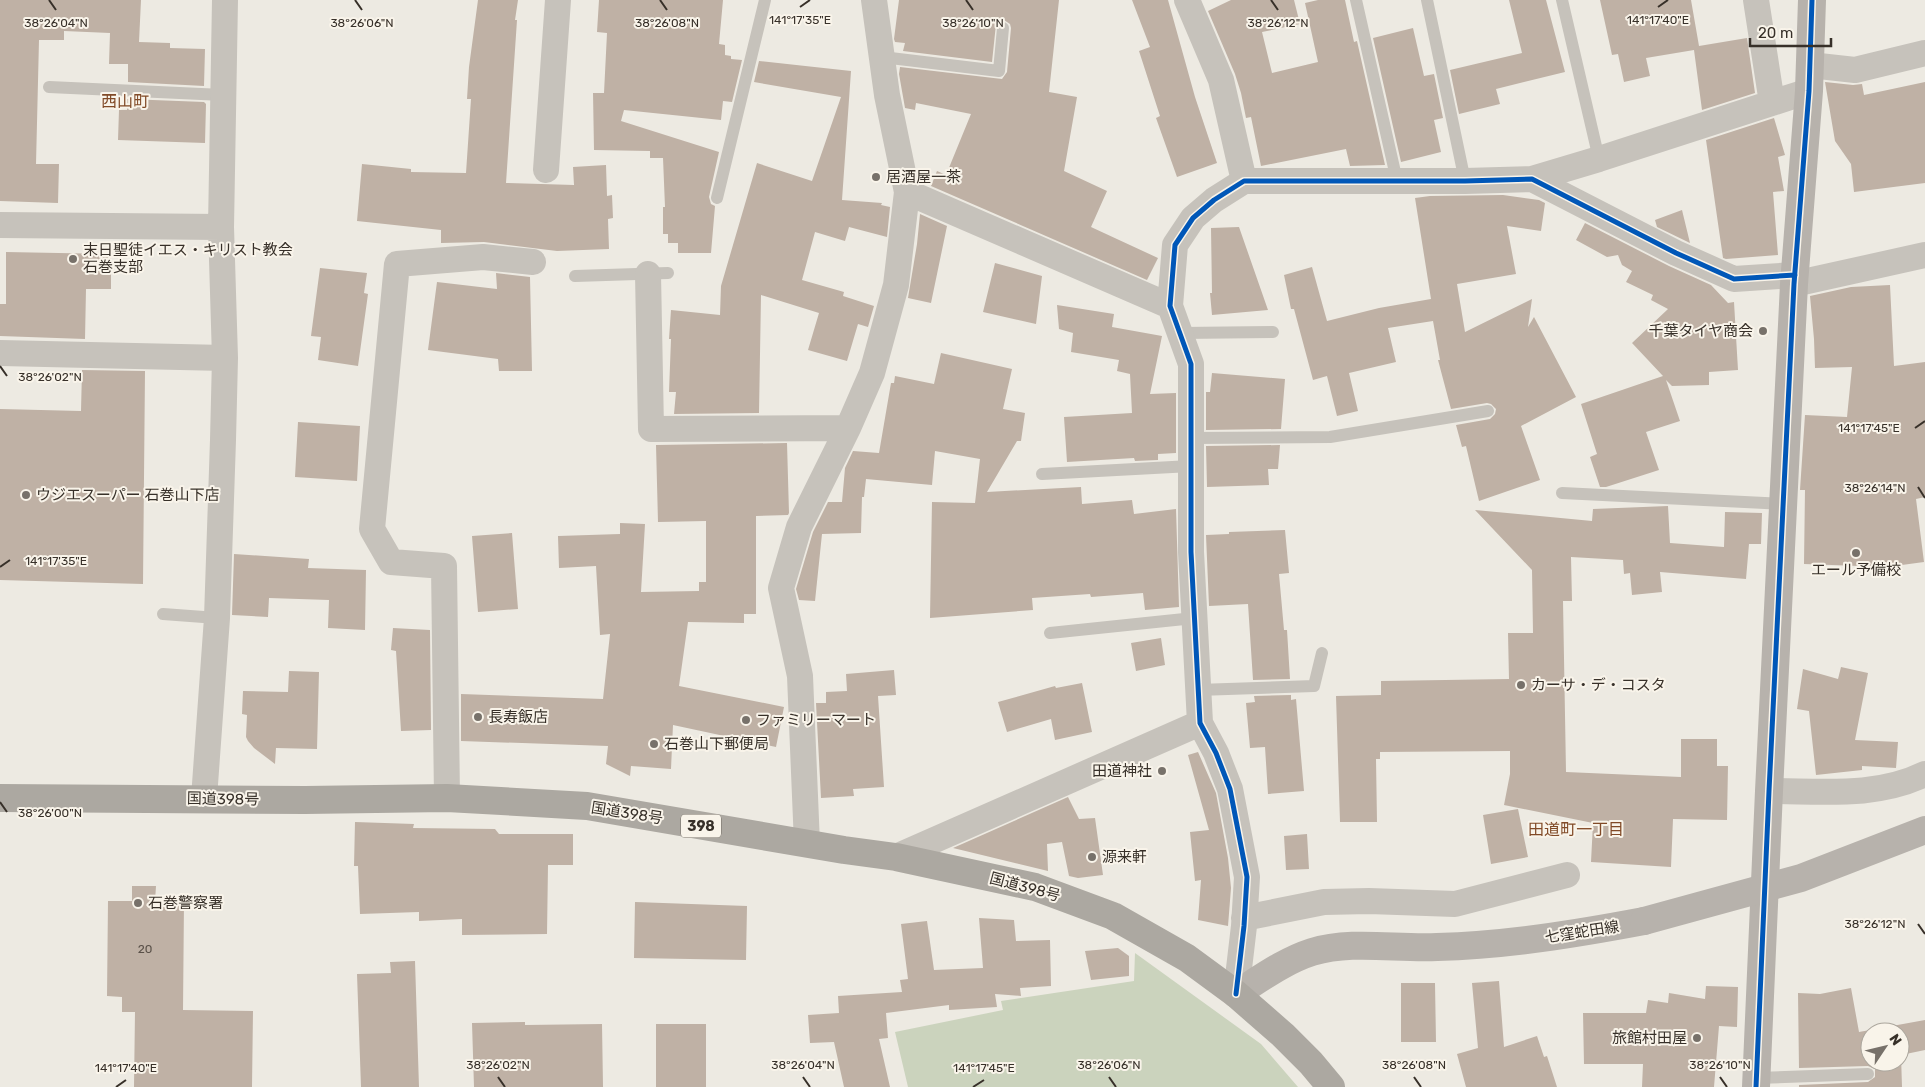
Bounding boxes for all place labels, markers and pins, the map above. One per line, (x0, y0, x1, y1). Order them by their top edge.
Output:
place label: 居酒屋一茶 (886, 168, 961, 186)
marker: 居酒屋一茶 (870, 171, 882, 183)
place label: 末日聖徒イエス・キリスト教会 石巻支部 (83, 241, 293, 276)
marker: 末日聖徒イエス・キリスト教会 石巻支部 (67, 253, 79, 265)
place label: 千葉タイヤ商会 (1648, 322, 1753, 340)
marker: 千葉タイヤ商会 (1757, 325, 1769, 337)
place label: ウジエスーパー 石巻山下店 (36, 486, 220, 504)
marker: ウジエスーパー 石巻山下店 (20, 489, 32, 501)
marker: エール予備校 (1850, 547, 1862, 559)
place label: エール予備校 (1811, 561, 1901, 579)
place label: カーサ・デ・コスタ (1531, 676, 1666, 694)
marker: カーサ・デ・コスタ (1515, 679, 1527, 691)
place label: 長寿飯店 (488, 708, 548, 726)
marker: 長寿飯店 (472, 711, 484, 723)
place label: ファミリーマート (756, 711, 876, 729)
marker: ファミリーマート (740, 714, 752, 726)
place label: 石巻山下郵便局 (664, 735, 769, 753)
marker: 石巻山下郵便局 (648, 738, 660, 750)
place label: 田道神社 (1092, 762, 1152, 780)
marker: 田道神社 (1156, 765, 1168, 777)
place label: 源来軒 (1102, 848, 1147, 866)
marker: 源来軒 (1086, 851, 1098, 863)
place label: 石巻警察署 (148, 894, 223, 912)
marker: 石巻警察署 (132, 897, 144, 909)
place label: 旅館村田屋 (1612, 1029, 1687, 1047)
marker: 旅館村田屋 (1691, 1032, 1703, 1044)

